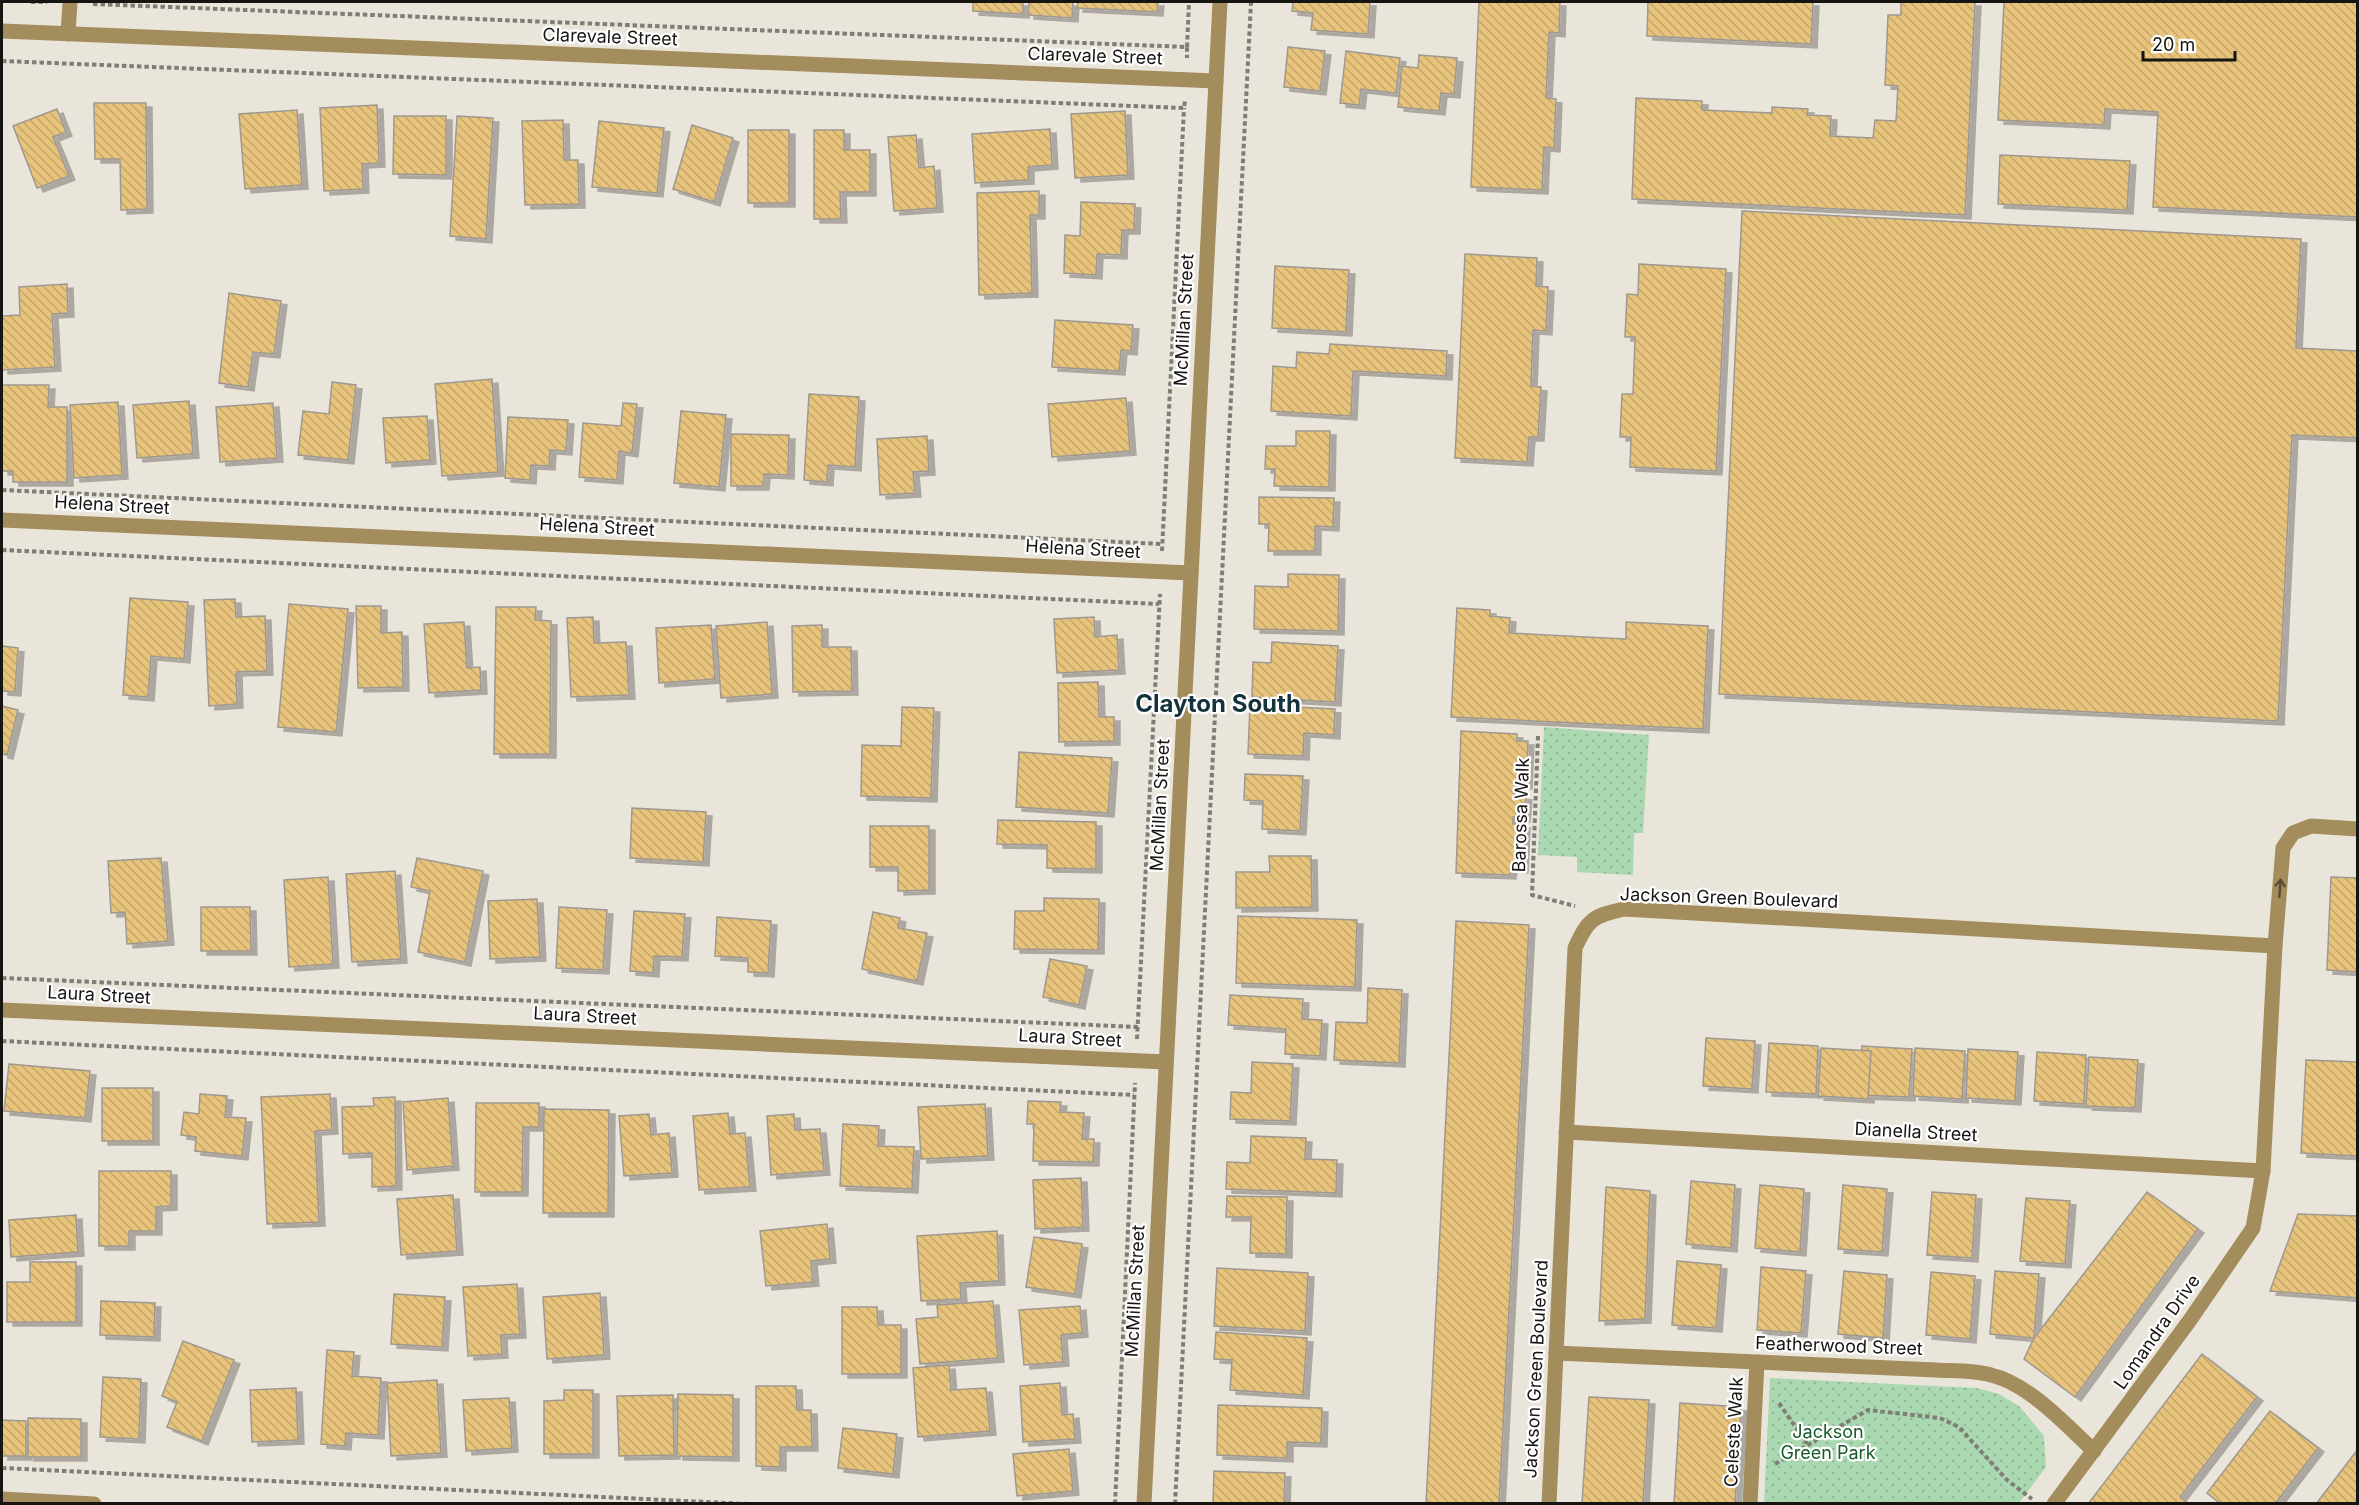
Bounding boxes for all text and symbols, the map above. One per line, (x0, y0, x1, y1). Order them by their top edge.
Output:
street label: Clarevale Street (542, 24, 678, 49)
scale bar (2143, 24, 2234, 62)
text: 20 m (2152, 34, 2195, 55)
street label: Clarevale Street (1027, 43, 1163, 68)
street label: McMillan Street (1170, 253, 1197, 387)
street label: Helena Street (54, 491, 170, 518)
street label: Helena Street (539, 513, 655, 540)
street label: Helena Street (1025, 535, 1141, 562)
district label: Clayton South (1135, 689, 1301, 718)
street label: McMillan Street (1146, 738, 1173, 872)
street label: Barossa Walk (1508, 757, 1533, 873)
one-way arrow (2274, 878, 2285, 898)
street label: Jackson Green Boulevard (1619, 883, 1839, 912)
street label: Laura Street (47, 981, 151, 1008)
street label: Laura Street (533, 1002, 637, 1029)
street label: Laura Street (1018, 1024, 1122, 1051)
street label: Dianella Street (1854, 1118, 1978, 1145)
street label: McMillan Street (1121, 1224, 1148, 1358)
street label: Jackson Green Boulevard (1519, 1259, 1552, 1479)
street label: Lomandra Drive (2109, 1270, 2204, 1393)
street label: Featherwood Street (1755, 1332, 1923, 1359)
street label: Celeste Walk (1720, 1376, 1747, 1488)
park label: Jackson Green Park (1780, 1421, 1876, 1463)

